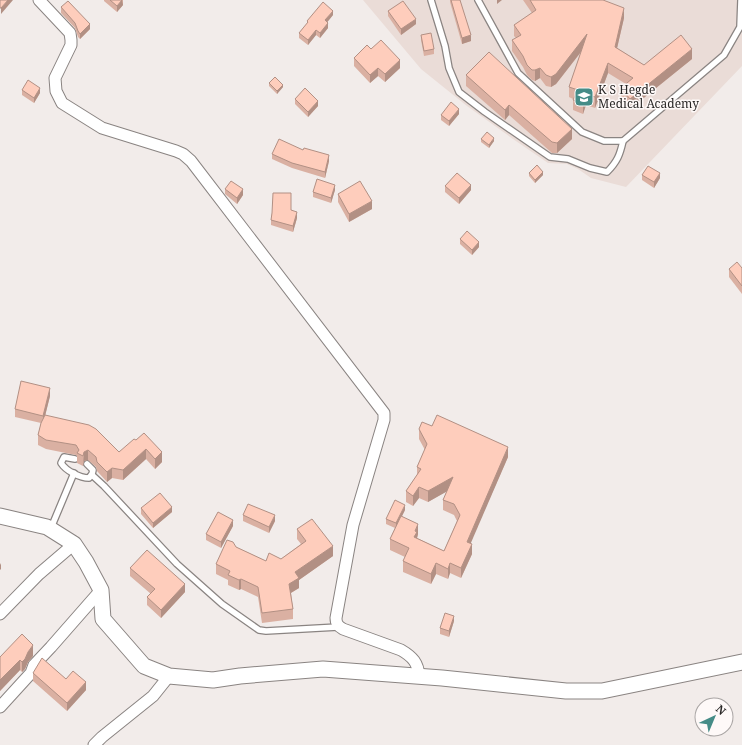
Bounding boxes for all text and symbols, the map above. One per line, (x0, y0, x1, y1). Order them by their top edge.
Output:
place label: K S Hegde Medical Academy (598, 81, 699, 112)
school or university icon: K S Hegde Medical Academy (573, 86, 595, 108)
north arrow (694, 697, 734, 737)
text: N (713, 701, 730, 718)

